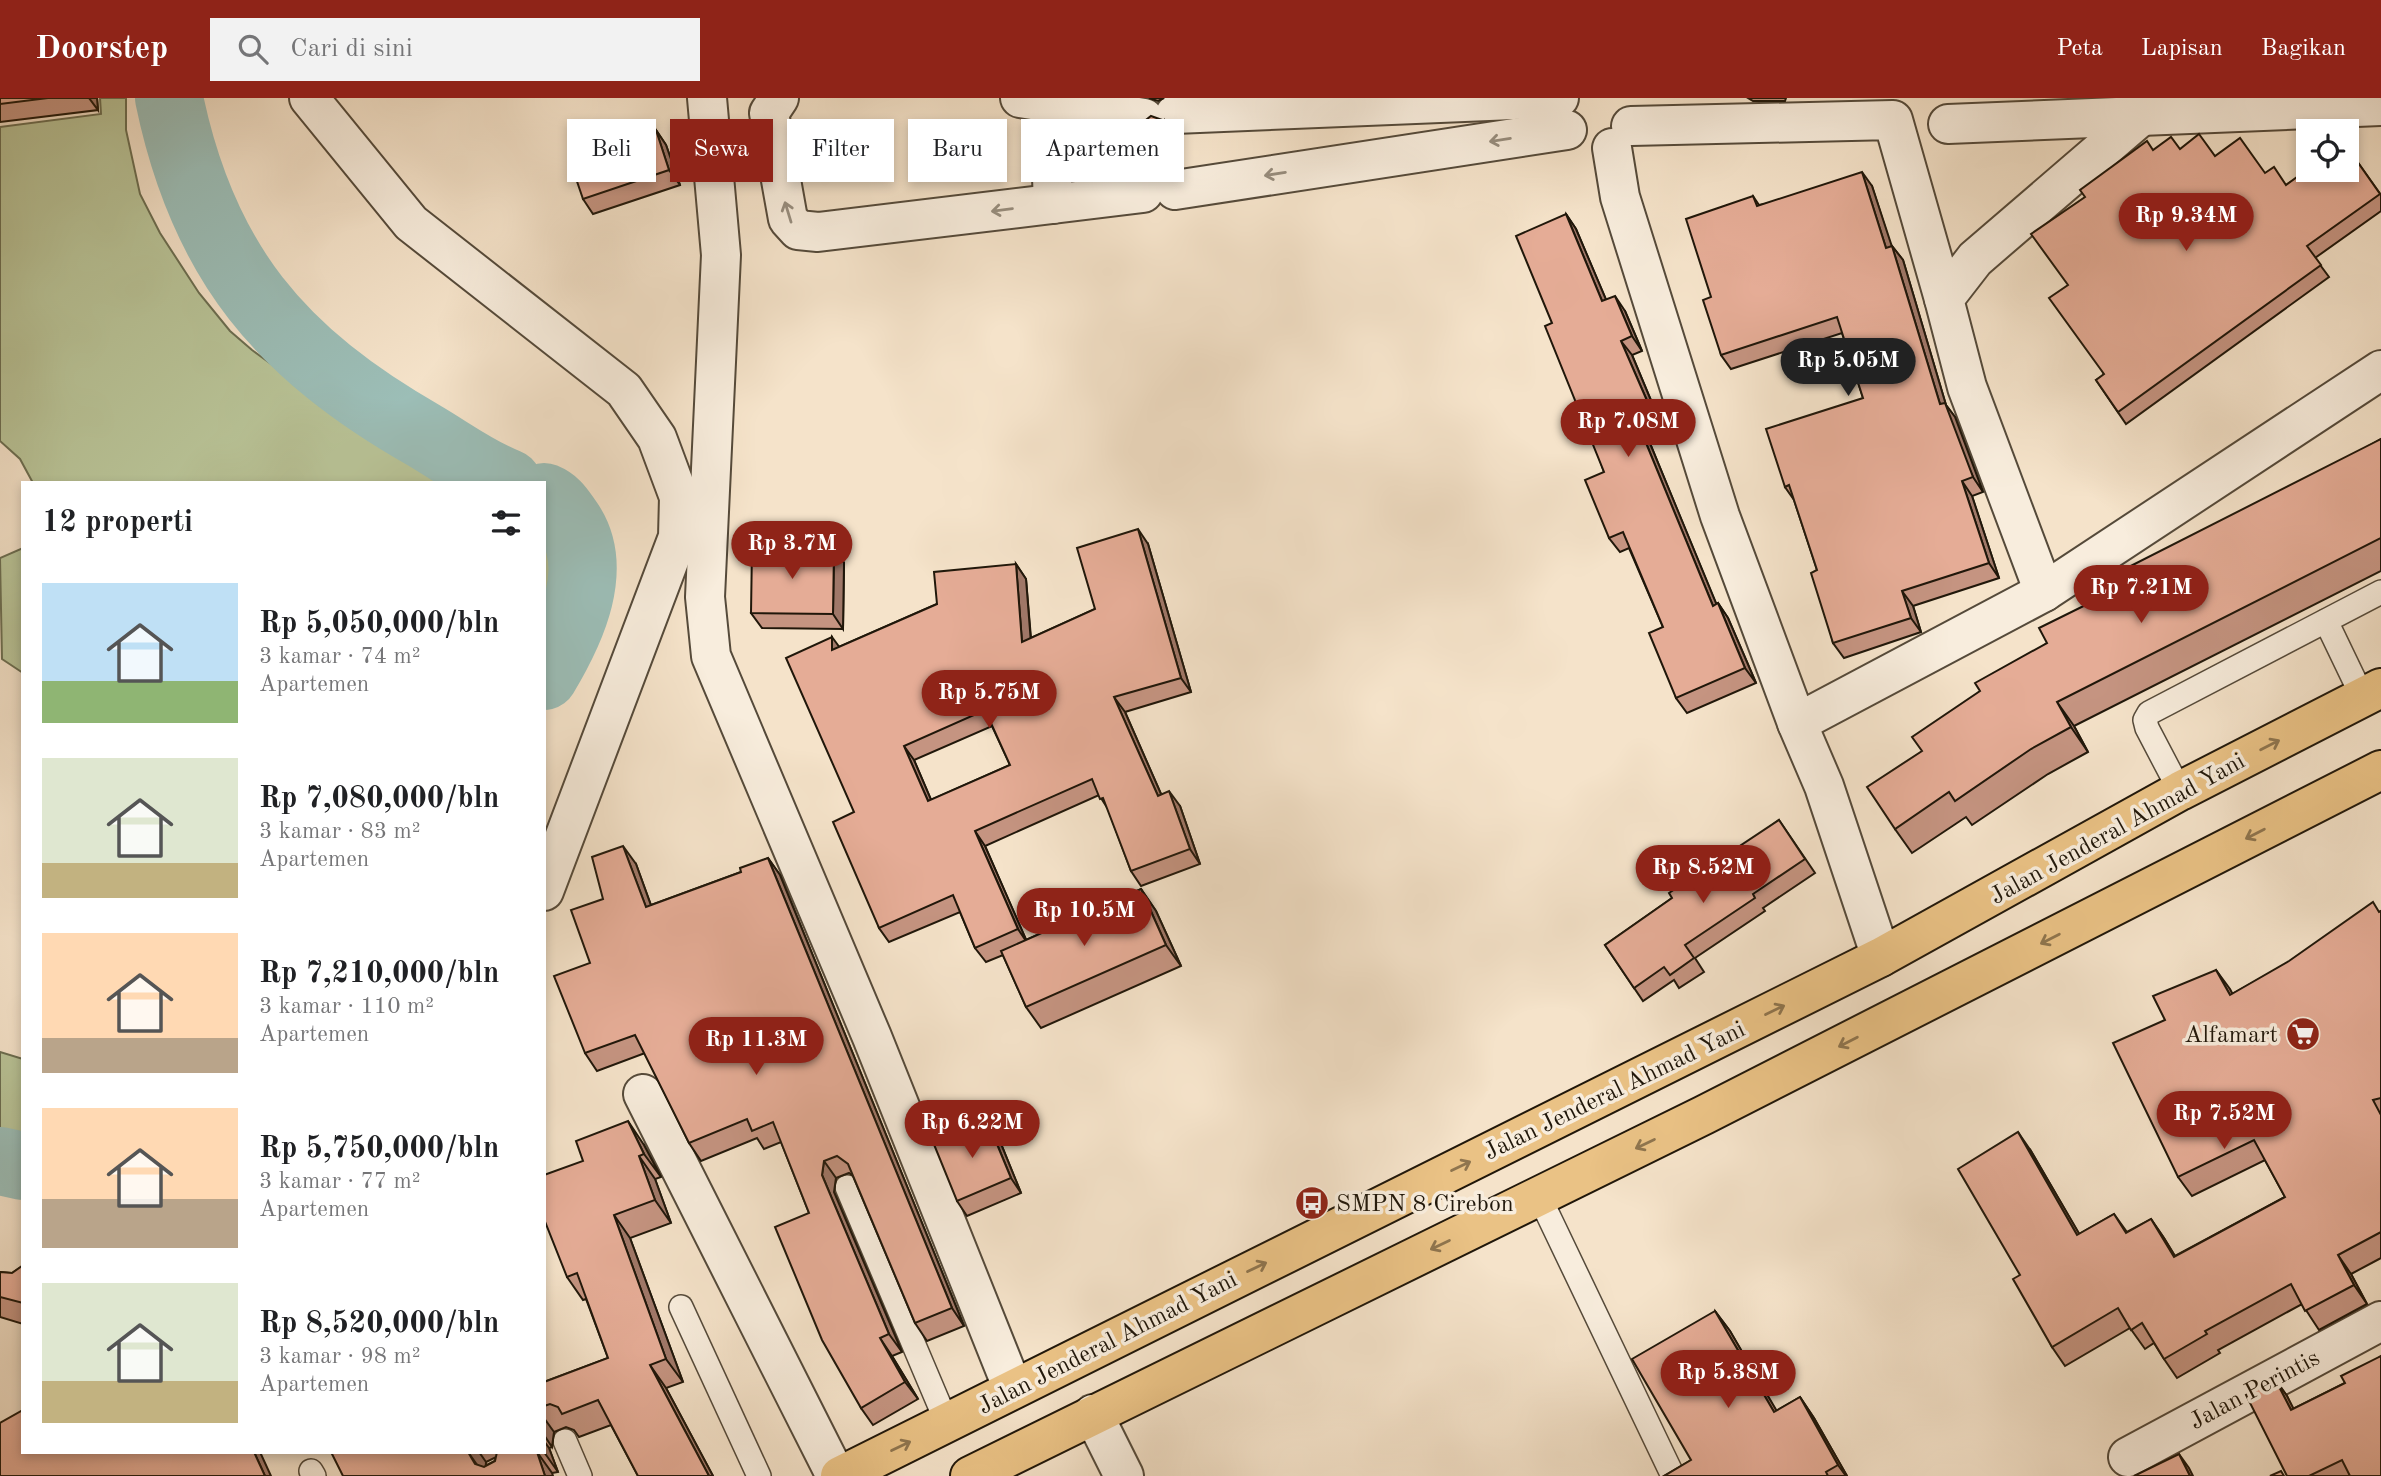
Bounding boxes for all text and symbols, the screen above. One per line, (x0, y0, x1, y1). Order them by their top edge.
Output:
search box (210, 18, 700, 81)
icon: search (234, 30, 272, 68)
text: Doorstep (35, 33, 168, 66)
text: Cari di sini (290, 36, 413, 62)
text: Peta (2056, 37, 2103, 61)
text: Lapisan (2141, 37, 2223, 61)
text: Bagikan (2261, 37, 2346, 61)
chip: Beli (567, 119, 656, 182)
chip: Sewa (670, 119, 773, 182)
chip: Filter (787, 119, 894, 182)
chip: Baru (908, 119, 1007, 182)
chip: Apartemen (1021, 119, 1184, 182)
map controls (2296, 119, 2359, 182)
button: locate (2296, 119, 2359, 182)
one-way arrow (1489, 134, 1512, 147)
one-way arrow (1264, 168, 1287, 181)
pin: Rp 9.34M (2114, 194, 2258, 253)
one-way arrow (781, 201, 794, 223)
one-way arrow (992, 204, 1014, 217)
text: Rp 9.34M (2135, 204, 2237, 227)
pin: Rp 5.05M (1776, 338, 1920, 398)
text: Rp 5.05M (1797, 349, 1899, 372)
pin: Rp 7.08M (1556, 400, 1700, 459)
text: Rp 7.08M (1577, 410, 1679, 433)
icon: filters (487, 504, 525, 542)
text: 12 properti (42, 508, 193, 538)
pin: Rp 3.7M (727, 522, 857, 581)
text: Rp 3.7M (747, 532, 837, 555)
pin: Rp 7.21M (2069, 566, 2213, 625)
text: Rp 7.21M (2090, 576, 2192, 599)
text: Rp 5,050,000/bln (259, 609, 499, 639)
icon: home (98, 611, 182, 695)
text: 3 kamar · 74 m² (259, 645, 421, 668)
pin: Rp 5.75M (917, 670, 1061, 730)
text: Apartemen (259, 673, 369, 696)
text: Rp 5.75M (938, 681, 1040, 704)
one-way arrow (2260, 737, 2280, 751)
street label: Jalan Jenderal Ahmad Yani (1987, 750, 2249, 910)
text: Rp 7,080,000/bln (259, 784, 499, 814)
icon: home (98, 786, 182, 870)
text: 3 kamar · 83 m² (259, 820, 421, 843)
one-way arrow (2245, 828, 2266, 842)
pin: Rp 8.52M (1631, 846, 1775, 905)
text: Apartemen (259, 848, 369, 871)
text: Rp 8.52M (1652, 856, 1754, 879)
pin: Rp 10.5M (1012, 888, 1156, 948)
text: Rp 10.5M (1033, 899, 1135, 922)
one-way arrow (2041, 932, 2061, 946)
text: Rp 7,210,000/bln (259, 959, 499, 989)
icon: home (98, 961, 182, 1045)
text: 3 kamar · 110 m² (259, 995, 434, 1018)
one-way arrow (1764, 1003, 1785, 1017)
supermarket icon: Alfamart (2284, 1015, 2322, 1053)
pin: Rp 11.3M (684, 1018, 828, 1077)
street label: Jalan Jenderal Ahmad Yani (1481, 1018, 1749, 1165)
text: Apartemen (259, 1023, 369, 1046)
place label: Alfamart (2184, 1024, 2278, 1048)
text: Rp 11.3M (705, 1028, 807, 1051)
one-way arrow (1838, 1035, 1859, 1049)
pin: Rp 7.52M (2152, 1091, 2296, 1151)
pin: Rp 6.22M (900, 1100, 1044, 1160)
text: Rp 7.52M (2173, 1102, 2275, 1125)
text: Rp 6.22M (921, 1111, 1023, 1134)
text: Rp 5,750,000/bln (259, 1134, 499, 1164)
icon: home (98, 1136, 182, 1220)
one-way arrow (1635, 1138, 1656, 1152)
one-way arrow (1450, 1159, 1471, 1172)
text: 3 kamar · 77 m² (259, 1170, 421, 1193)
bus stop icon: SMPN 8 Cirebon (1293, 1184, 1331, 1222)
place label: SMPN 8 Cirebon (1336, 1193, 1514, 1217)
text: Apartemen (259, 1198, 369, 1221)
one-way arrow (1430, 1238, 1451, 1252)
one-way arrow (1246, 1259, 1267, 1273)
street label: Jalan Jenderal Ahmad Yani (975, 1268, 1241, 1420)
text: Rp 8,520,000/bln (259, 1309, 499, 1339)
icon: home (98, 1311, 182, 1395)
text: 3 kamar · 98 m² (259, 1345, 421, 1368)
street label: Jalan Perintis (2186, 1346, 2324, 1435)
pin: Rp 5.38M (1656, 1350, 1800, 1410)
text: Rp 5.38M (1677, 1361, 1779, 1384)
text: Apartemen (259, 1373, 369, 1396)
one-way arrow (890, 1438, 911, 1452)

